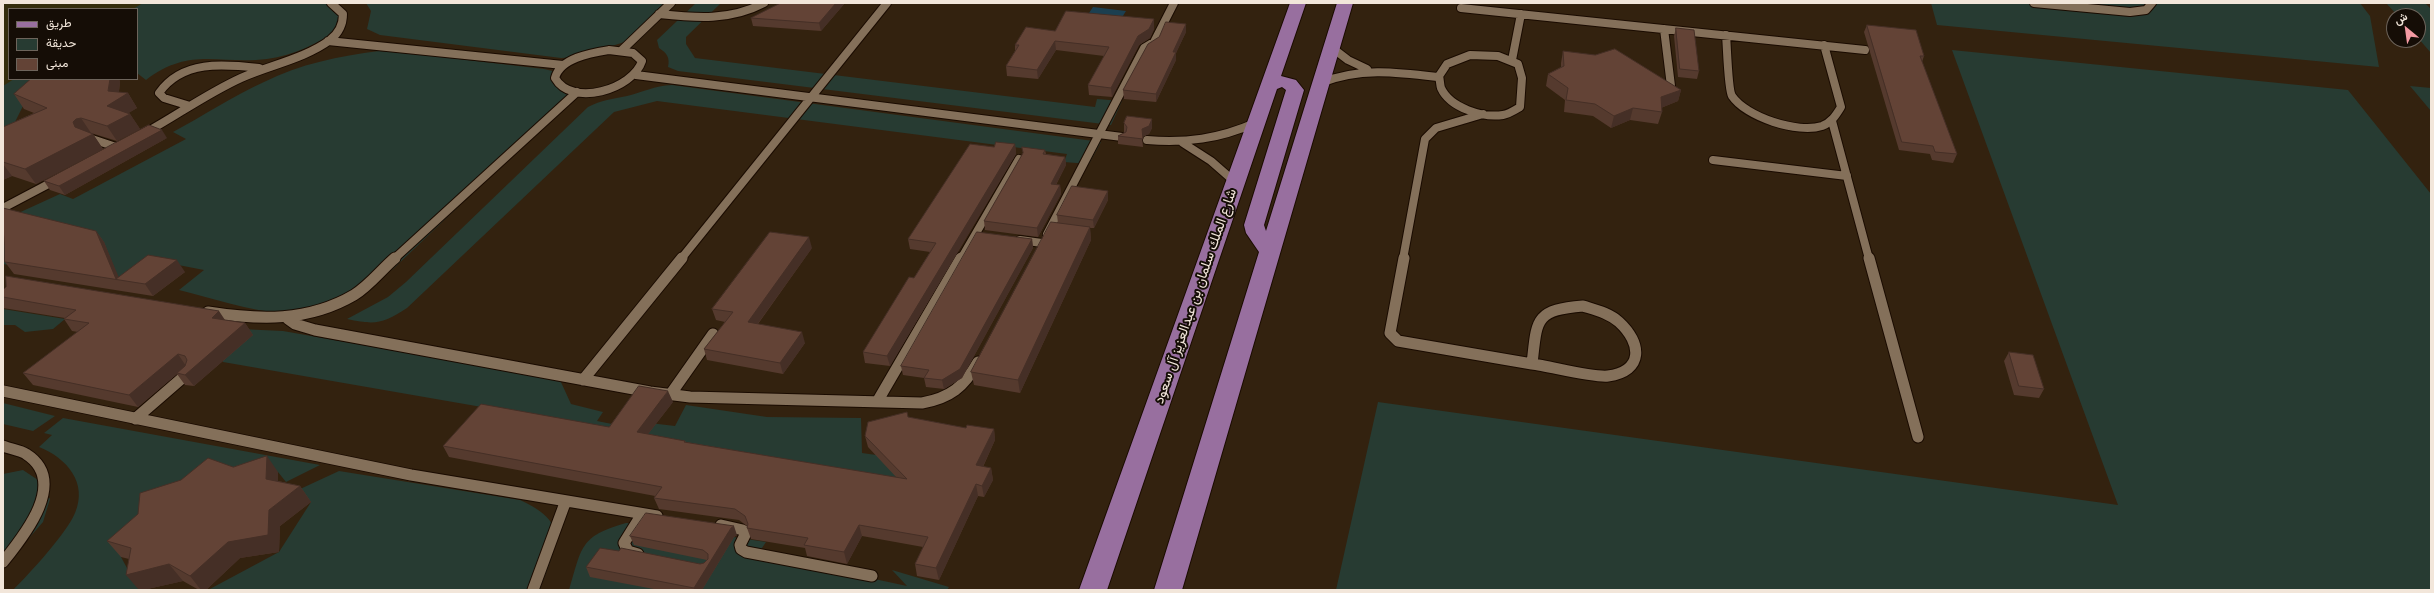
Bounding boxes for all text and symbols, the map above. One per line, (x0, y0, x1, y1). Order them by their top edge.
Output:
legend (8, 8, 138, 80)
north arrow (2386, 8, 2426, 48)
text: ش (2392, 10, 2409, 27)
text: طريق (46, 16, 71, 29)
text: حديقة (46, 36, 76, 49)
text: مبنى (46, 56, 68, 69)
street label: شارع الملك سلمان بن عبدالعزيز آل سعود (1150, 186, 1240, 406)

